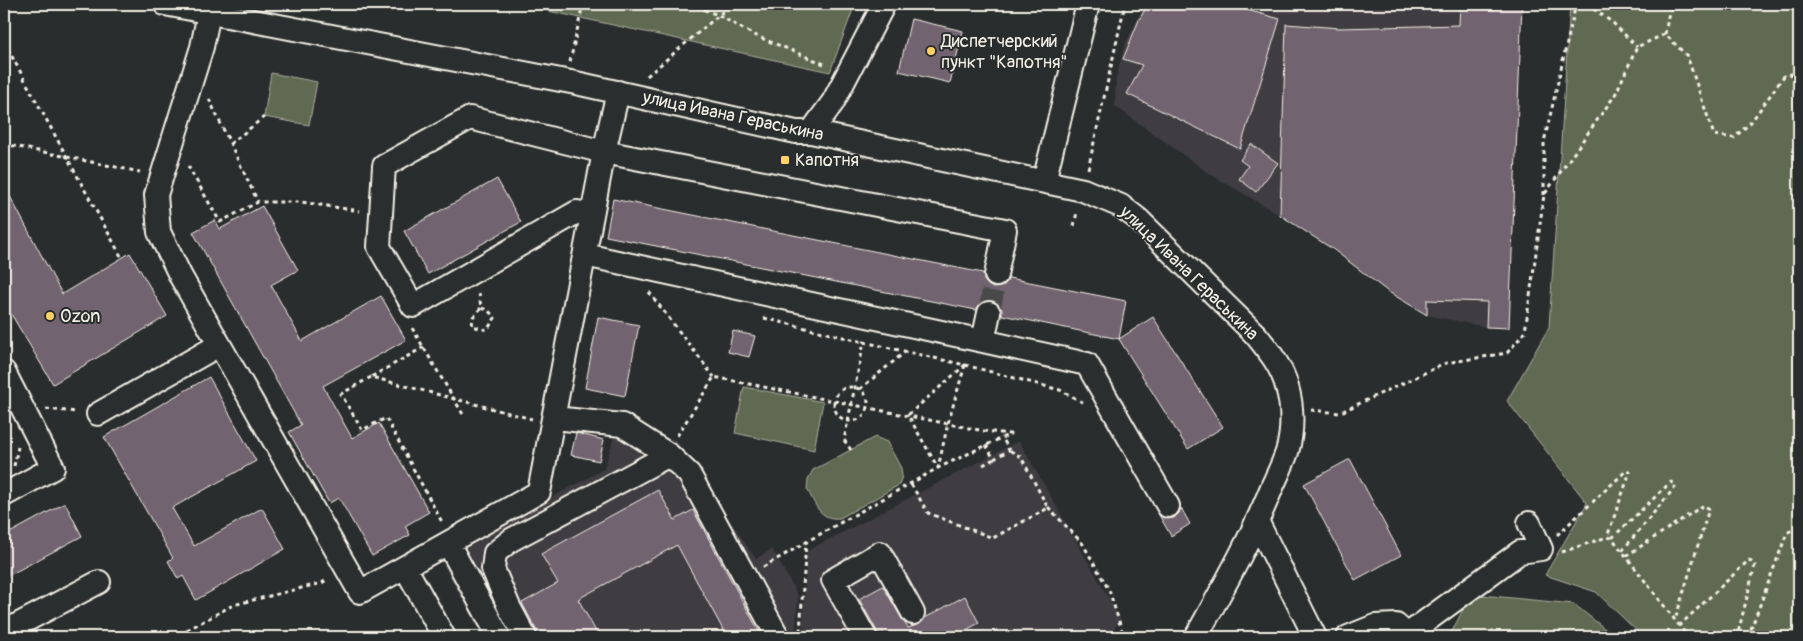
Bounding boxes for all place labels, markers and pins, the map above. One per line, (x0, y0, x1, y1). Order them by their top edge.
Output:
place label: Диспетчерский пункт "Капотня" (940, 30, 1068, 74)
marker: Диспетчерский пункт "Капотня" (925, 45, 937, 57)
place label: Капотня (795, 149, 859, 172)
marker: Капотня (779, 154, 791, 166)
place label: Ozon (60, 305, 100, 328)
marker: Ozon (44, 310, 56, 322)

